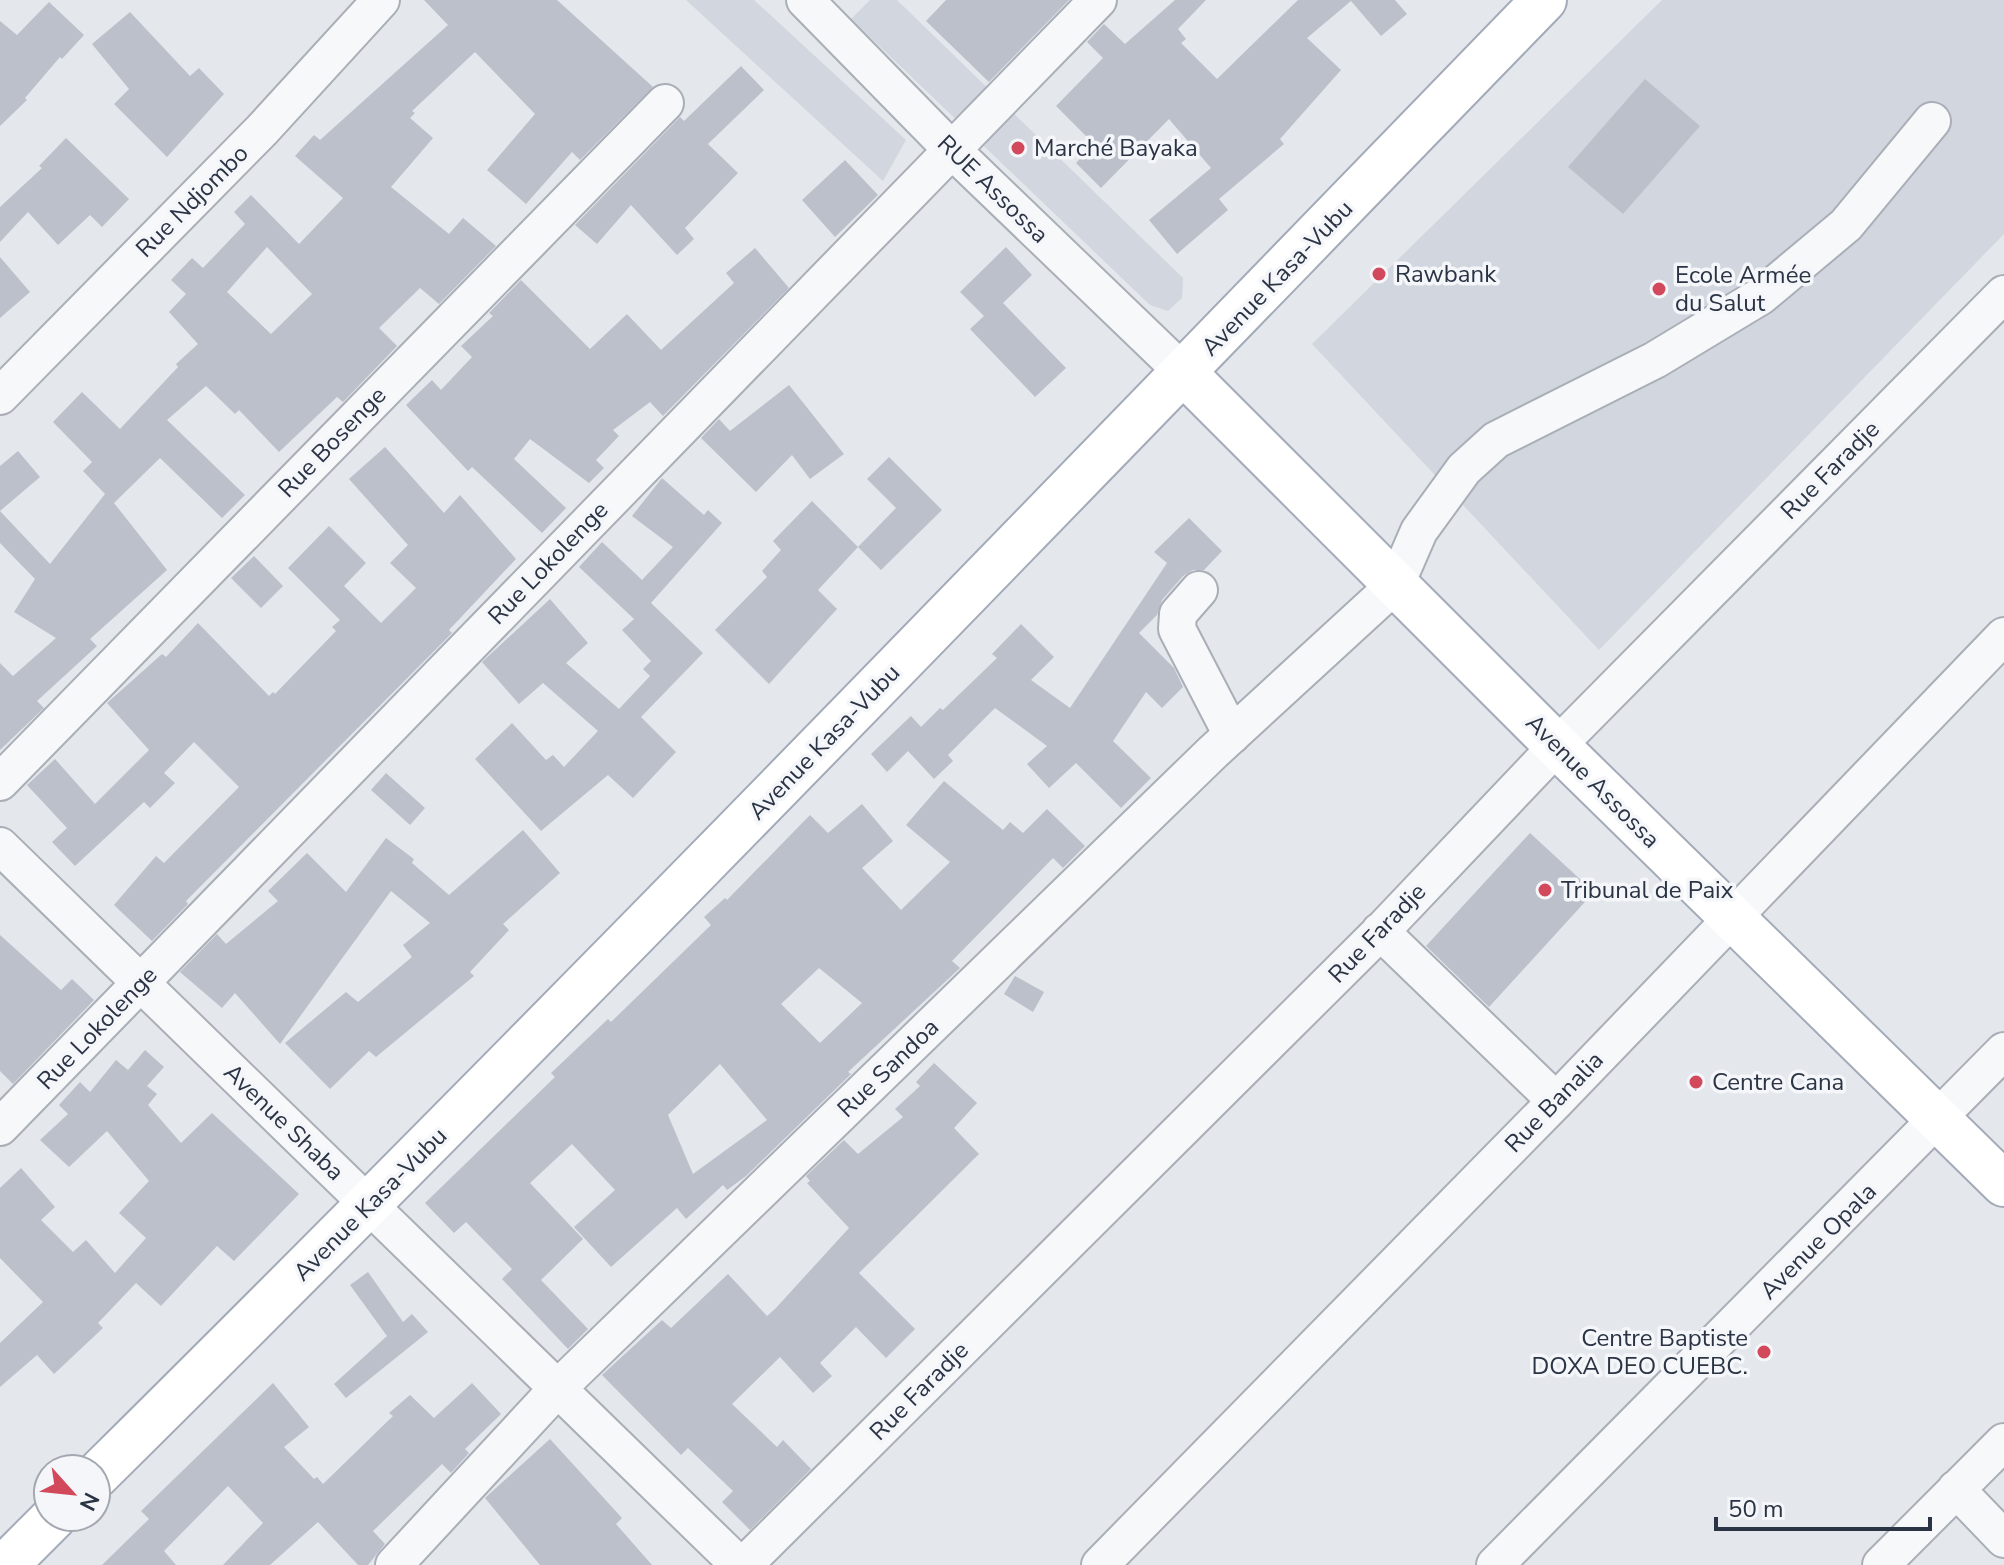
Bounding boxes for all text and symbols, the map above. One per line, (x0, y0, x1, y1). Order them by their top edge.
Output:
street label: RUE Assossa (930, 128, 1056, 250)
place label: Marché Bayaka (1034, 132, 1198, 164)
street label: Rue Ndjombo (129, 138, 255, 264)
marker: Marché Bayaka (1009, 139, 1027, 157)
street label: Avenue Kasa-Vubu (1194, 193, 1360, 363)
place label: Rawbank (1395, 258, 1497, 290)
place label: Ecole Armée du Salut (1675, 259, 1811, 319)
marker: Rawbank (1370, 265, 1388, 283)
marker: Ecole Armée du Salut (1650, 280, 1668, 298)
street label: Rue Bosenge (271, 380, 393, 504)
street label: Rue Faradje (1774, 414, 1886, 526)
street label: Rue Lokolenge (481, 494, 615, 632)
street label: Avenue Kasa-Vubu (741, 657, 907, 827)
street label: Avenue Assossa (1519, 707, 1667, 855)
place label: Tribunal de Paix (1561, 874, 1734, 906)
street label: Rue Faradje (1321, 876, 1433, 990)
marker: Tribunal de Paix (1536, 881, 1554, 899)
street label: Rue Lokolenge (30, 959, 164, 1097)
street label: Rue Sandoa (830, 1011, 946, 1125)
street label: Rue Banalia (1498, 1044, 1610, 1160)
street label: Avenue Shaba (217, 1056, 351, 1188)
place label: Centre Cana (1712, 1066, 1844, 1098)
marker: Centre Cana (1687, 1073, 1705, 1091)
street label: Avenue Kasa-Vubu (286, 1120, 454, 1288)
street label: Avenue Opala (1753, 1176, 1883, 1306)
place label: Centre Baptiste DOXA DEO CUEBC. (1532, 1322, 1748, 1382)
street label: Rue Faradje (863, 1335, 975, 1447)
marker: Centre Baptiste DOXA DEO CUEBC. (1755, 1343, 1773, 1361)
north arrow (32, 1453, 112, 1533)
scale bar (1716, 1481, 1930, 1531)
text: N (72, 1487, 106, 1516)
text: 50 m (1728, 1493, 1784, 1525)

